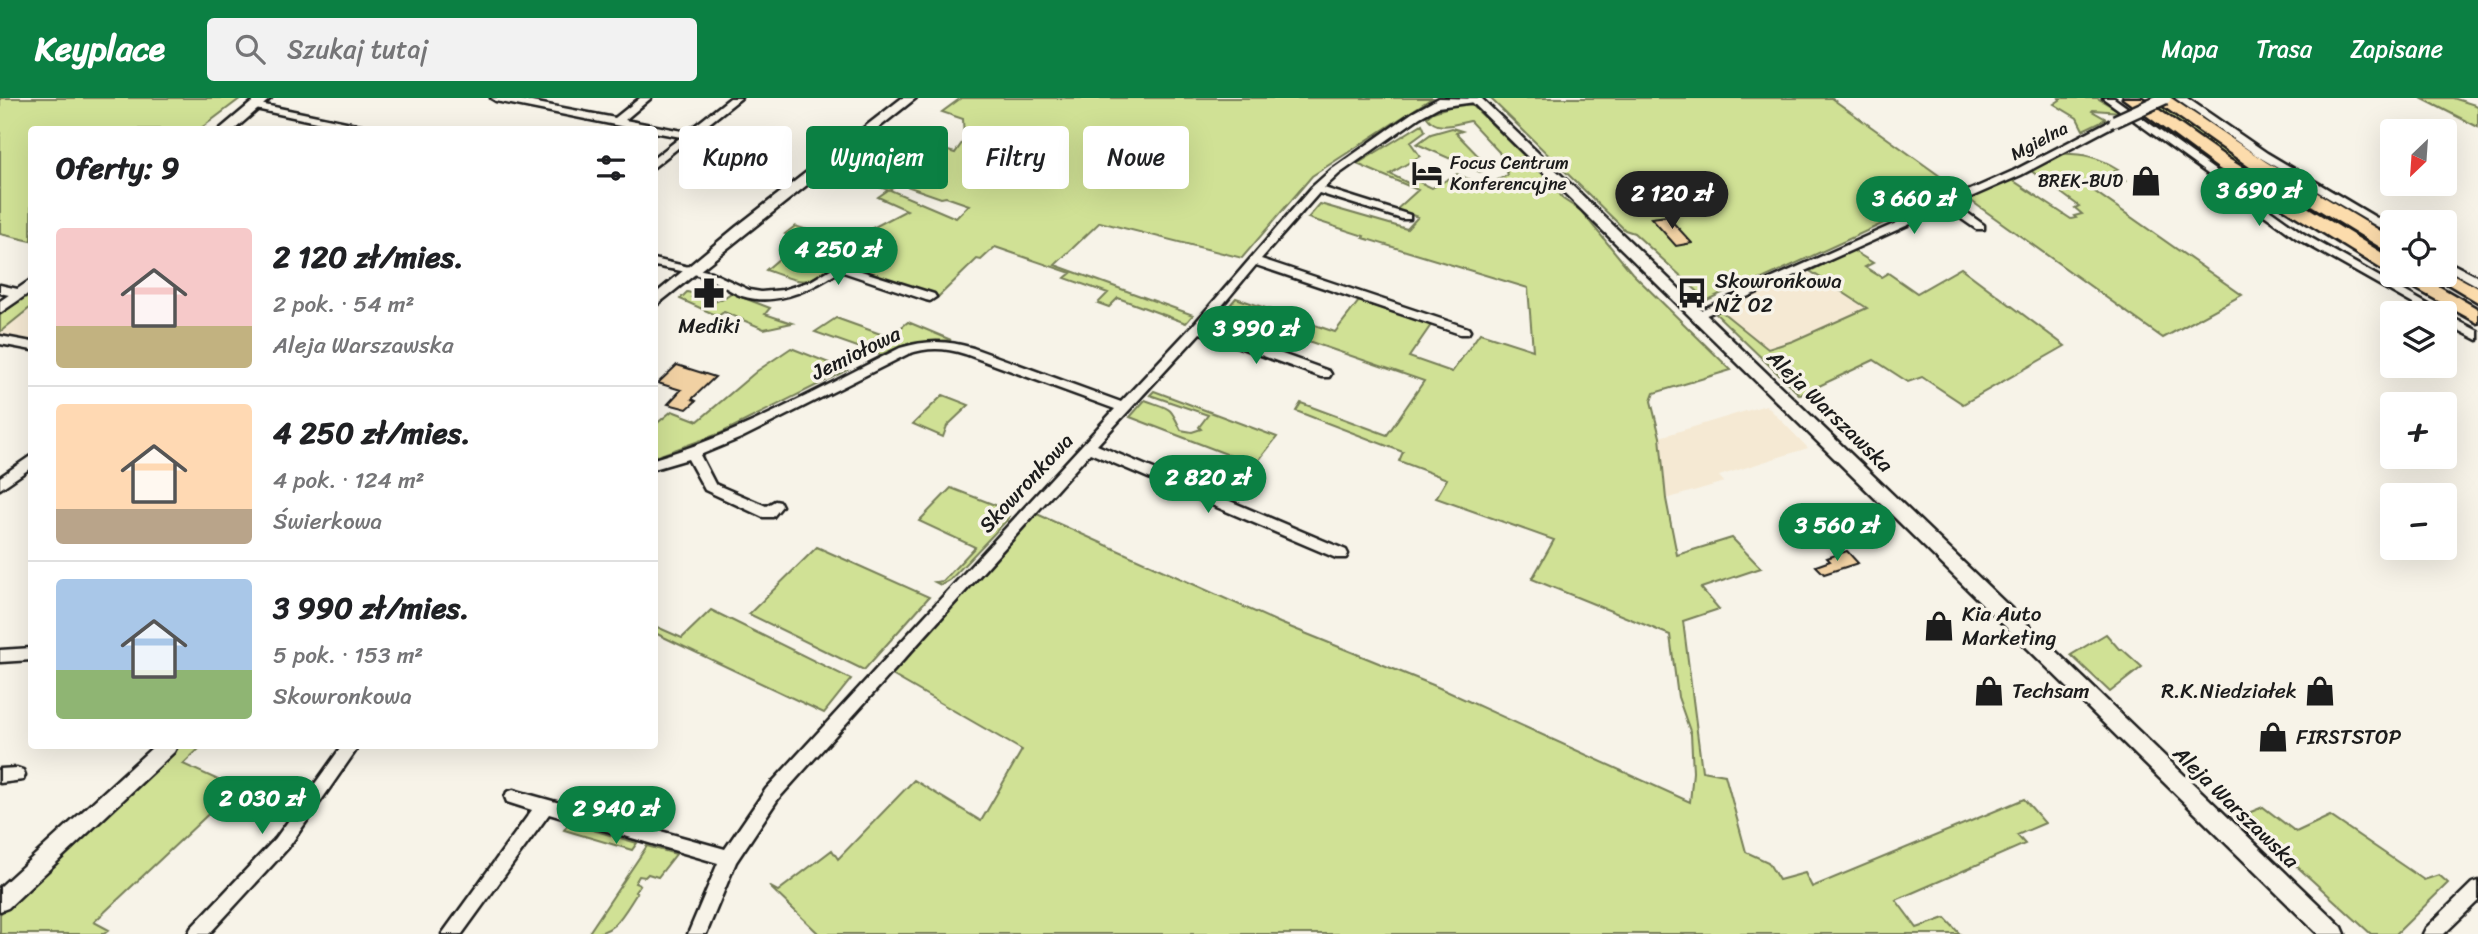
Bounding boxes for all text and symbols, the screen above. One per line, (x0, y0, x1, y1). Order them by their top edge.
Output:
search box (207, 18, 697, 81)
text: Keyplace (35, 20, 165, 78)
text: Szukaj tutaj (287, 26, 428, 72)
text: Mapa (2162, 28, 2218, 70)
text: Trasa (2256, 28, 2312, 70)
text: Zapisane (2350, 28, 2443, 70)
icon: search (231, 30, 269, 68)
street label: Mgielna (2004, 112, 2074, 170)
north arrow (2380, 119, 2457, 196)
map controls (2380, 119, 2457, 560)
chip: Kupno (679, 126, 792, 189)
chip: Wynajem (806, 126, 948, 189)
chip: Filtry (962, 126, 1069, 189)
chip: Nowe (1083, 126, 1189, 189)
text: Oferty: 9 (56, 141, 179, 195)
place label: Focus Centrum Konferencyjne (1450, 147, 1569, 200)
icon: filters (592, 149, 630, 187)
hotel icon: Focus Centrum Konferencyjne (1410, 156, 1444, 190)
shop icon: BREK-BUD (2129, 164, 2163, 198)
place label: BREK-BUD (2038, 165, 2123, 197)
pin: 3 690 zł (2187, 169, 2331, 228)
text: 3 690 zł (2217, 170, 2301, 211)
pin: 2 120 zł (1600, 172, 1744, 231)
text: 2 120 zł (1631, 173, 1713, 214)
pin: 3 660 zł (1842, 176, 1986, 236)
text: 3 660 zł (1872, 178, 1956, 219)
button: locate (2380, 210, 2457, 287)
pin: 4 250 zł (766, 228, 910, 287)
text: 4 250 zł (795, 229, 881, 270)
text: 2 120 zł/mies. (273, 230, 464, 284)
icon: home (112, 256, 196, 340)
place label: Skowronkowa NŻ 02 (1715, 262, 1842, 324)
pharmacy icon: Mediki (692, 276, 726, 310)
bus stop icon: Skowronkowa NŻ 02 (1675, 276, 1709, 310)
text: 2 pok. · 54 m² (273, 284, 414, 325)
button: layers (2380, 301, 2457, 378)
pin: 3 990 zł (1184, 306, 1328, 366)
place label: Mediki (678, 307, 741, 345)
text: 3 990 zł (1213, 308, 1299, 349)
street label: Jemiołowa (804, 315, 908, 391)
text: Aleja Warszawska (273, 325, 453, 366)
street label: Aleja Warszawska (1757, 339, 1903, 482)
button: + (2380, 392, 2457, 469)
text: 4 250 zł/mies. (273, 406, 471, 460)
street label: Skowronkowa (969, 423, 1083, 542)
icon: home (112, 432, 196, 516)
pin: 2 820 zł (1136, 456, 1280, 515)
text: 2 820 zł (1165, 457, 1251, 498)
text: 4 pok. · 124 m² (273, 460, 425, 501)
button: − (2380, 483, 2457, 560)
text: Świerkowa (273, 501, 382, 542)
pin: 3 560 zł (1765, 504, 1909, 563)
text: 3 560 zł (1795, 505, 1879, 546)
text: 3 990 zł/mies. (273, 581, 469, 635)
place label: Kia Auto Marketing (1962, 595, 2057, 657)
icon: home (112, 607, 196, 691)
shop icon: Kia Auto Marketing (1922, 609, 1956, 643)
text: 5 pok. · 153 m² (273, 635, 423, 676)
place label: Techsam (2012, 672, 2089, 710)
place label: R.K.Niedziałek (2161, 672, 2297, 710)
shop icon: Techsam (1972, 674, 2006, 708)
shop icon: R.K.Niedziałek (2303, 674, 2337, 708)
text: Skowronkowa (273, 676, 412, 717)
place label: FIRSTSTOP (2296, 718, 2402, 756)
shop icon: FIRSTSTOP (2256, 720, 2290, 754)
street label: Aleja Warszawska (2163, 735, 2309, 878)
pin: 2 030 zł (190, 776, 334, 836)
text: 2 030 zł (219, 778, 305, 819)
pin: 2 940 zł (544, 786, 688, 846)
text: 2 940 zł (573, 788, 659, 829)

